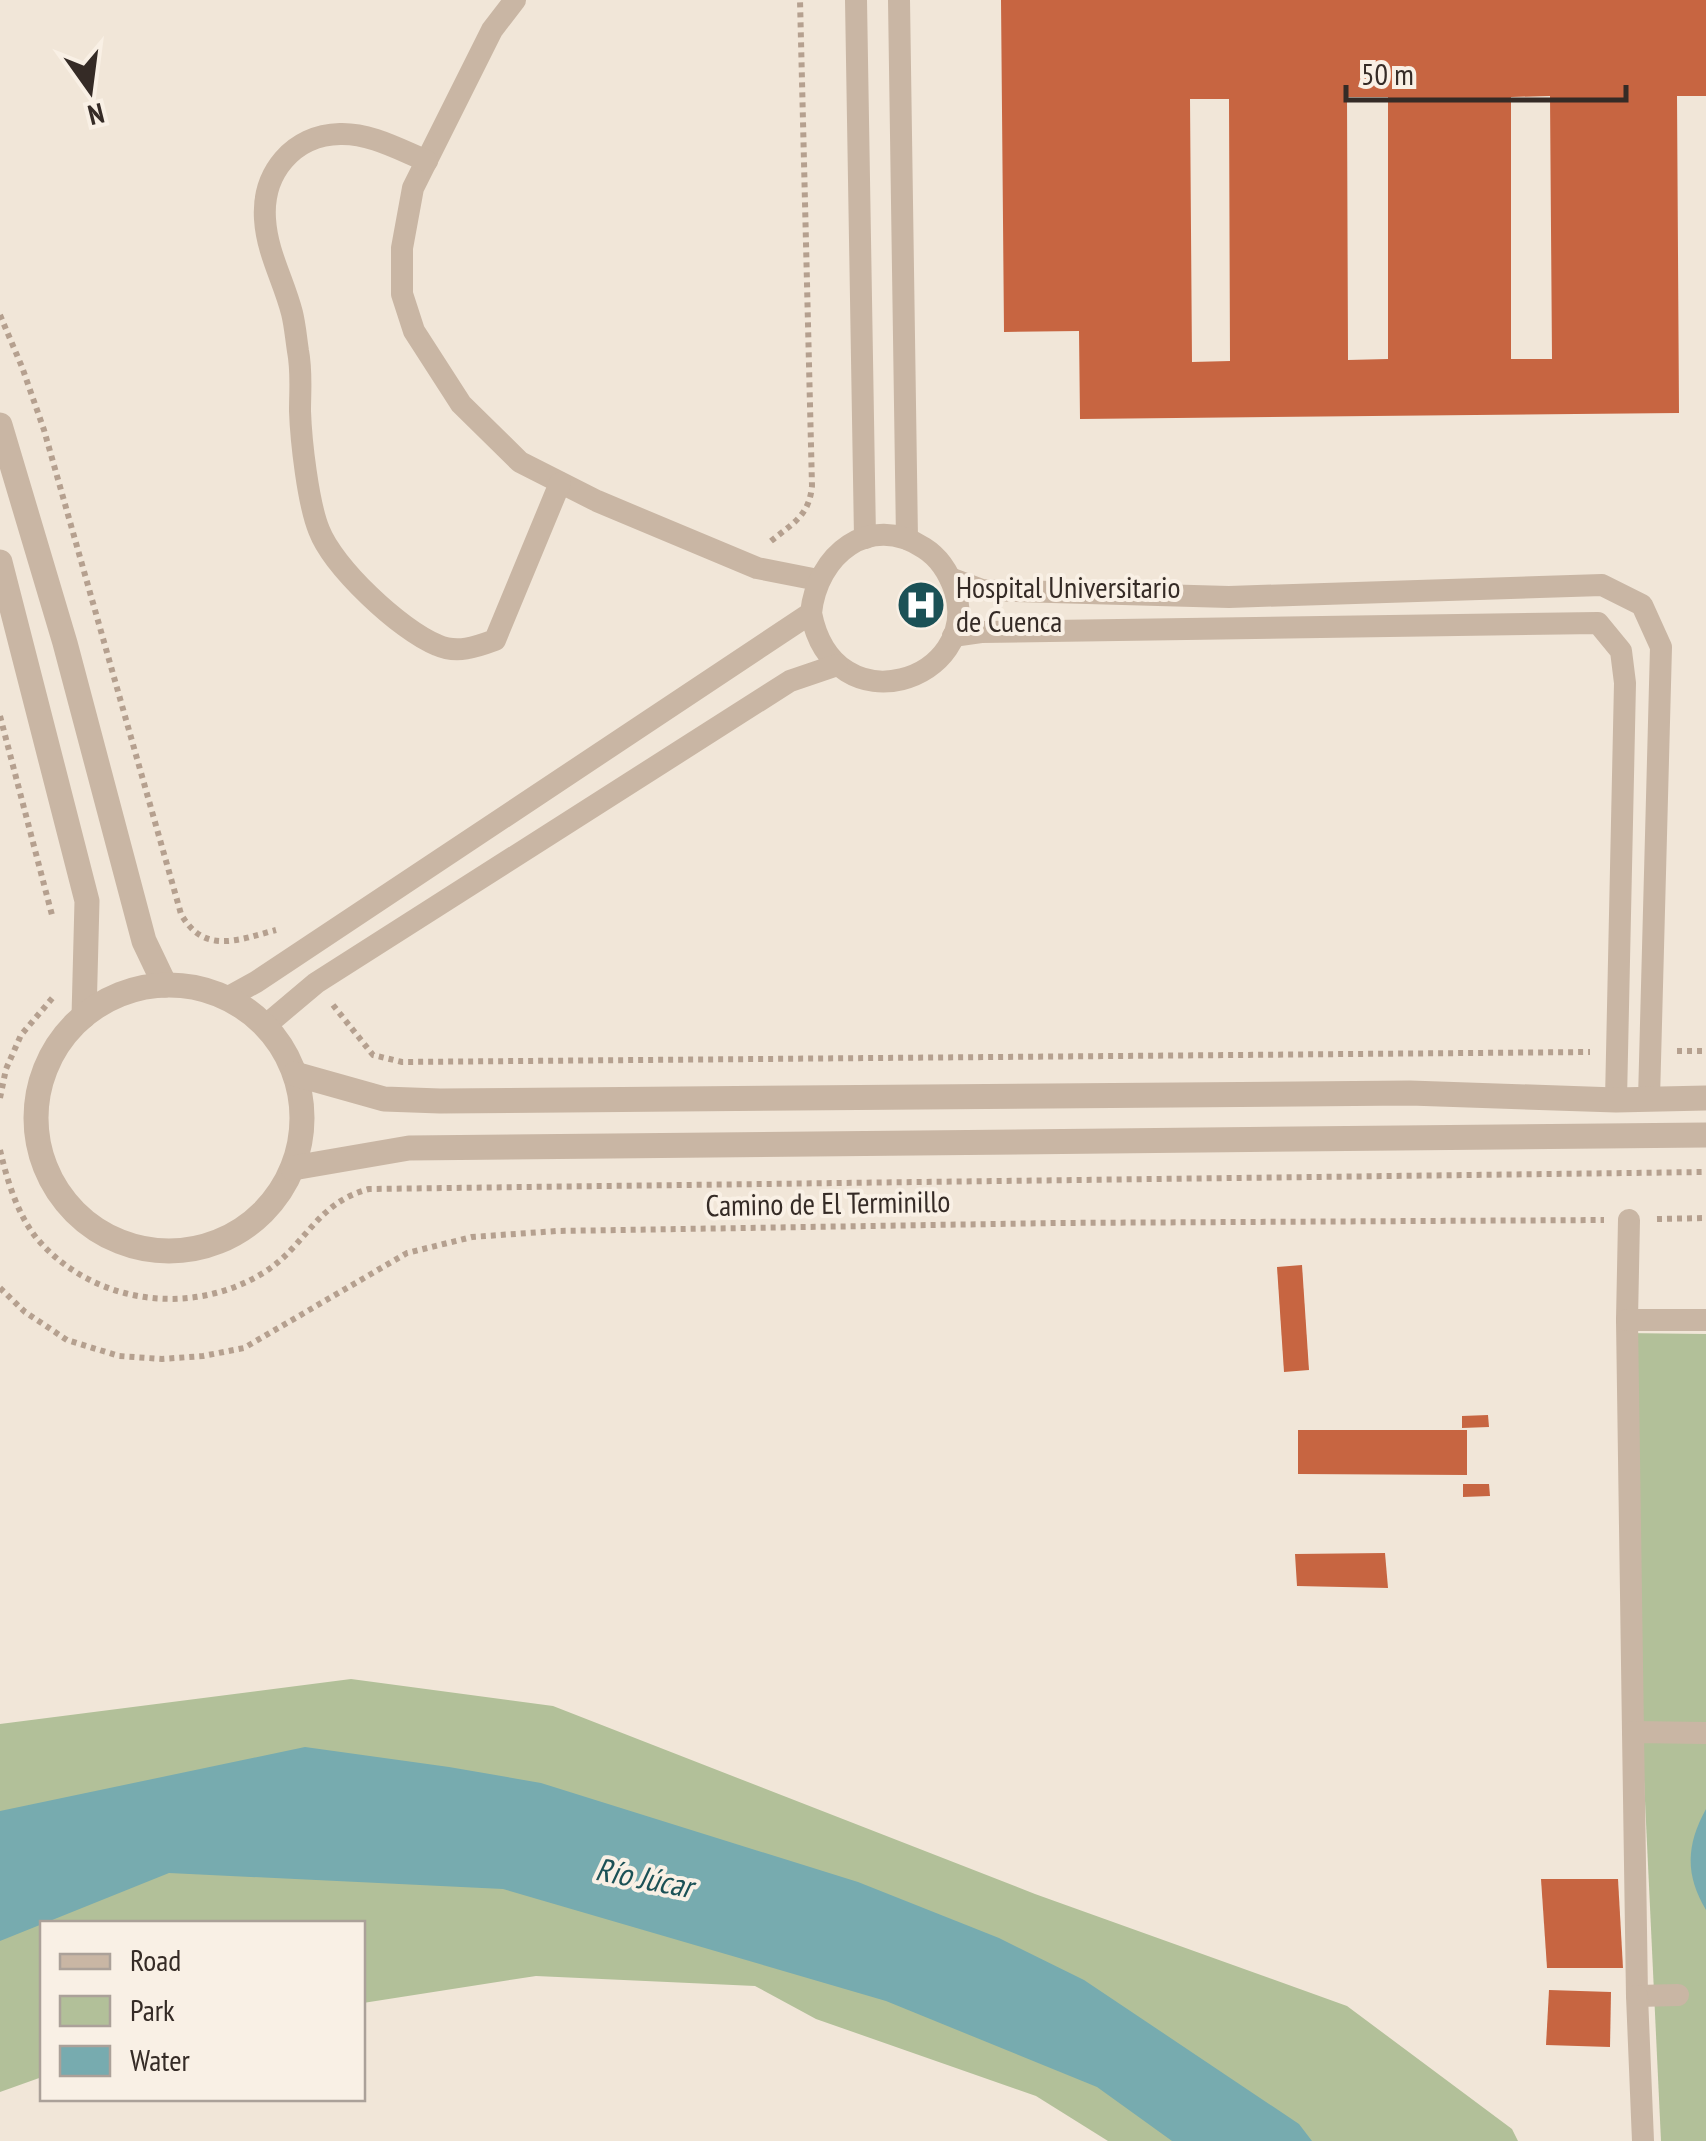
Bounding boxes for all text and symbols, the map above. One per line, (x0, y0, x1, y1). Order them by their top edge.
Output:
north arrow (40, 40, 140, 140)
scale bar (1346, 40, 1626, 102)
text: 50 m (1361, 54, 1414, 93)
text: N (84, 95, 108, 135)
place label: Hospital Universitario de Cuenca (956, 567, 1181, 640)
hospital icon: Hospital Universitario de Cuenca (895, 579, 947, 631)
street label: Camino de El Terminillo (705, 1181, 951, 1224)
water label: Río Júcar (592, 1847, 700, 1908)
legend (40, 1921, 365, 2101)
text: Road (130, 1940, 181, 1979)
text: Park (130, 1990, 175, 2029)
text: Water (130, 2040, 191, 2079)

